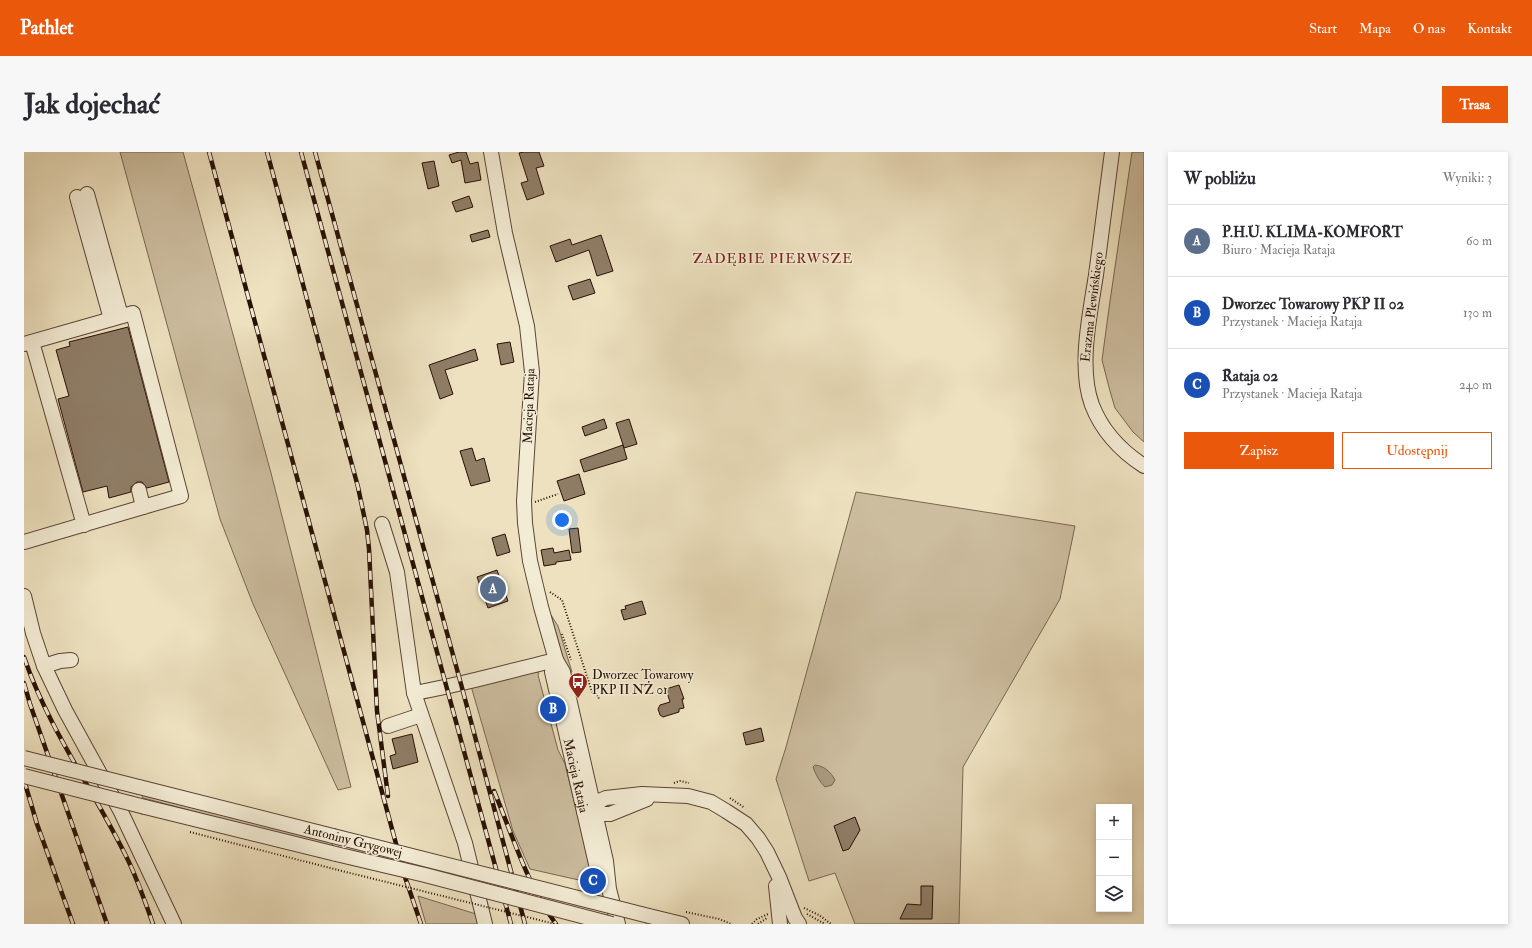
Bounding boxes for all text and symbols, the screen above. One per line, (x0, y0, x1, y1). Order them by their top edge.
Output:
text: Pathlet (20, 16, 74, 40)
text: Start (1309, 20, 1337, 37)
text: Mapa (1359, 20, 1391, 37)
text: O nas (1413, 20, 1445, 37)
text: Kontakt (1467, 20, 1512, 37)
button: Trasa (1442, 86, 1508, 123)
text: Jak dojechać (24, 87, 160, 122)
text: W pobliżu (1184, 168, 1256, 189)
text: Wyniki: 3 (1443, 170, 1492, 186)
text: P.H.U. KLIMA-KOMFORT (1222, 223, 1403, 242)
text: A (1193, 233, 1201, 249)
text: 60 m (1466, 233, 1492, 249)
text: Biuro · Macieja Rataja (1222, 242, 1335, 258)
district label: ZADĘBIE PIERWSZE (693, 250, 853, 267)
street label: Erazma Plewińskiego (1077, 251, 1107, 363)
text: Dworzec Towarowy PKP II 02 (1222, 295, 1404, 314)
text: B (1193, 305, 1201, 321)
text: 130 m (1463, 305, 1492, 321)
text: Przystanek · Macieja Rataja (1222, 314, 1362, 330)
street label: Macieja Rataja (520, 367, 538, 444)
text: Rataja 02 (1222, 367, 1278, 386)
text: C (1192, 377, 1202, 393)
text: 240 m (1459, 377, 1492, 393)
text: Przystanek · Macieja Rataja (1222, 386, 1362, 402)
button: Zapisz (1184, 432, 1334, 469)
button: Udostępnij (1342, 432, 1492, 469)
your location (552, 510, 572, 530)
pin: A (480, 574, 506, 604)
place label: Dworzec Towarowy PKP II NŻ 01 (592, 667, 694, 698)
bus stop icon: Dworzec Towarowy PKP II NŻ 01 (567, 671, 589, 699)
pin: B (540, 694, 566, 724)
street label: Macieja Rataja (560, 737, 592, 815)
map controls (1096, 804, 1132, 912)
button: + (1096, 804, 1132, 840)
street label: Antoniny Grygowej (301, 821, 404, 862)
button: − (1096, 840, 1132, 876)
pin: C (580, 866, 606, 896)
button: layers (1096, 876, 1132, 912)

